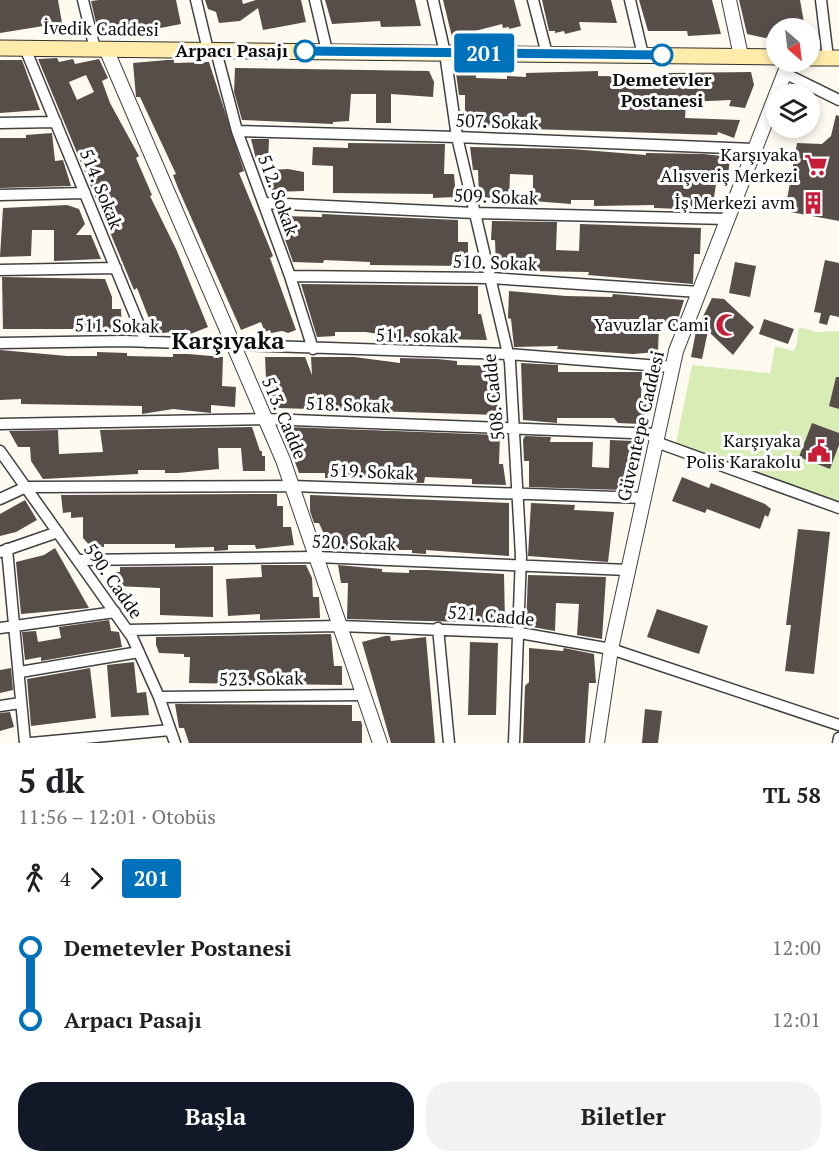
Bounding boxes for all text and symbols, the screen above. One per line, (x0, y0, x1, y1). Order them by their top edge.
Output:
street label: İvedik Caddesi (43, 15, 159, 41)
north arrow (766, 18, 820, 72)
map controls (766, 18, 820, 138)
line badge: 201 (450, 34, 518, 72)
place label: Arpacı Pasajı (175, 38, 288, 62)
text: 201 (466, 39, 502, 67)
marker: Arpacı Pasajı (294, 40, 316, 62)
marker: Demetevler Postanesi (651, 44, 673, 66)
place label: Demetevler Postanesi (613, 67, 712, 112)
button: layers (766, 84, 820, 138)
street label: 507. Sokak (455, 108, 540, 134)
place label: Karşıyaka Alışveriş Merkezi (660, 142, 798, 187)
street label: 514. Sokak (75, 145, 129, 233)
street label: 512. Sokak (253, 151, 305, 239)
supermarket icon: Karşıyaka Alışveriş Merkezi (803, 152, 829, 178)
street label: 509. Sokak (453, 183, 539, 209)
place label: İş Merkezi avm (674, 190, 795, 214)
building icon: İş Merkezi avm (800, 190, 826, 216)
street label: 510. Sokak (452, 249, 538, 275)
street label: 511. Sokak (74, 312, 160, 338)
place label: Yavuzlar Cami (594, 312, 709, 336)
mosque icon: Yavuzlar Cami (714, 312, 740, 338)
street label: 511. sokak (375, 322, 459, 348)
district label: Karşıyaka (171, 324, 285, 356)
street label: Güventepe Caddesi (611, 348, 669, 503)
street label: 508. Cadde (477, 352, 509, 442)
street label: 513. Cadde (257, 373, 313, 462)
street label: 518. Sokak (305, 391, 391, 417)
place label: Karşıyaka Polis Karakolu (686, 428, 801, 473)
public building icon: Karşıyaka Polis Karakolu (806, 438, 832, 464)
street label: 519. Sokak (329, 458, 415, 484)
street label: 520. Sokak (311, 529, 397, 555)
street label: 590. Cadde (79, 538, 149, 623)
street label: 521. Cadde (447, 599, 536, 631)
street label: 523. Sokak (218, 665, 304, 691)
text: 5 dk (18, 759, 85, 802)
text: TL 58 (763, 780, 821, 809)
text: 11:56 – 12:01 · Otobüs (18, 803, 216, 830)
icon: walk (18, 862, 51, 895)
icon: forward (80, 862, 113, 895)
text: 201 (134, 864, 169, 892)
text: 4 (60, 865, 71, 892)
text: Demetevler Postanesi (64, 933, 291, 962)
text: 12:00 (772, 934, 821, 961)
text: Arpacı Pasajı (64, 1005, 202, 1034)
text: 12:01 (772, 1006, 821, 1033)
button: Başla (18, 1082, 414, 1151)
button: Biletler (426, 1082, 821, 1151)

